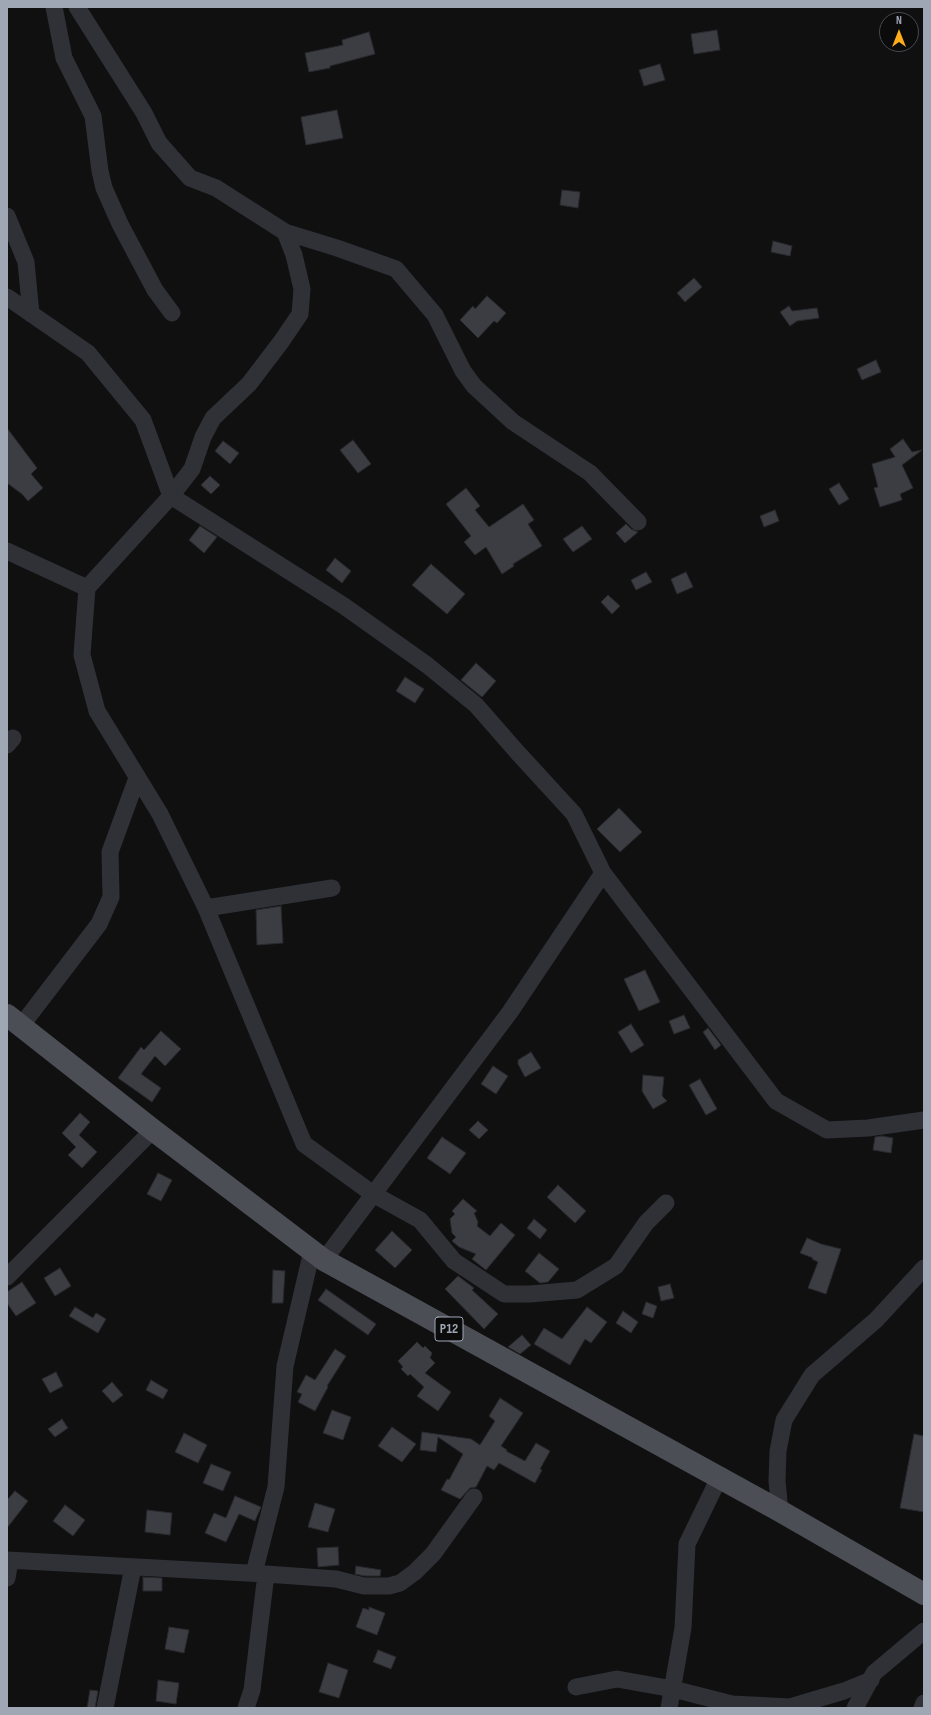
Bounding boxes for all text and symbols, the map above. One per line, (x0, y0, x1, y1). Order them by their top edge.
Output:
north arrow (879, 12, 919, 52)
text: N (896, 14, 902, 27)
road number: P12 (435, 1317, 463, 1341)

